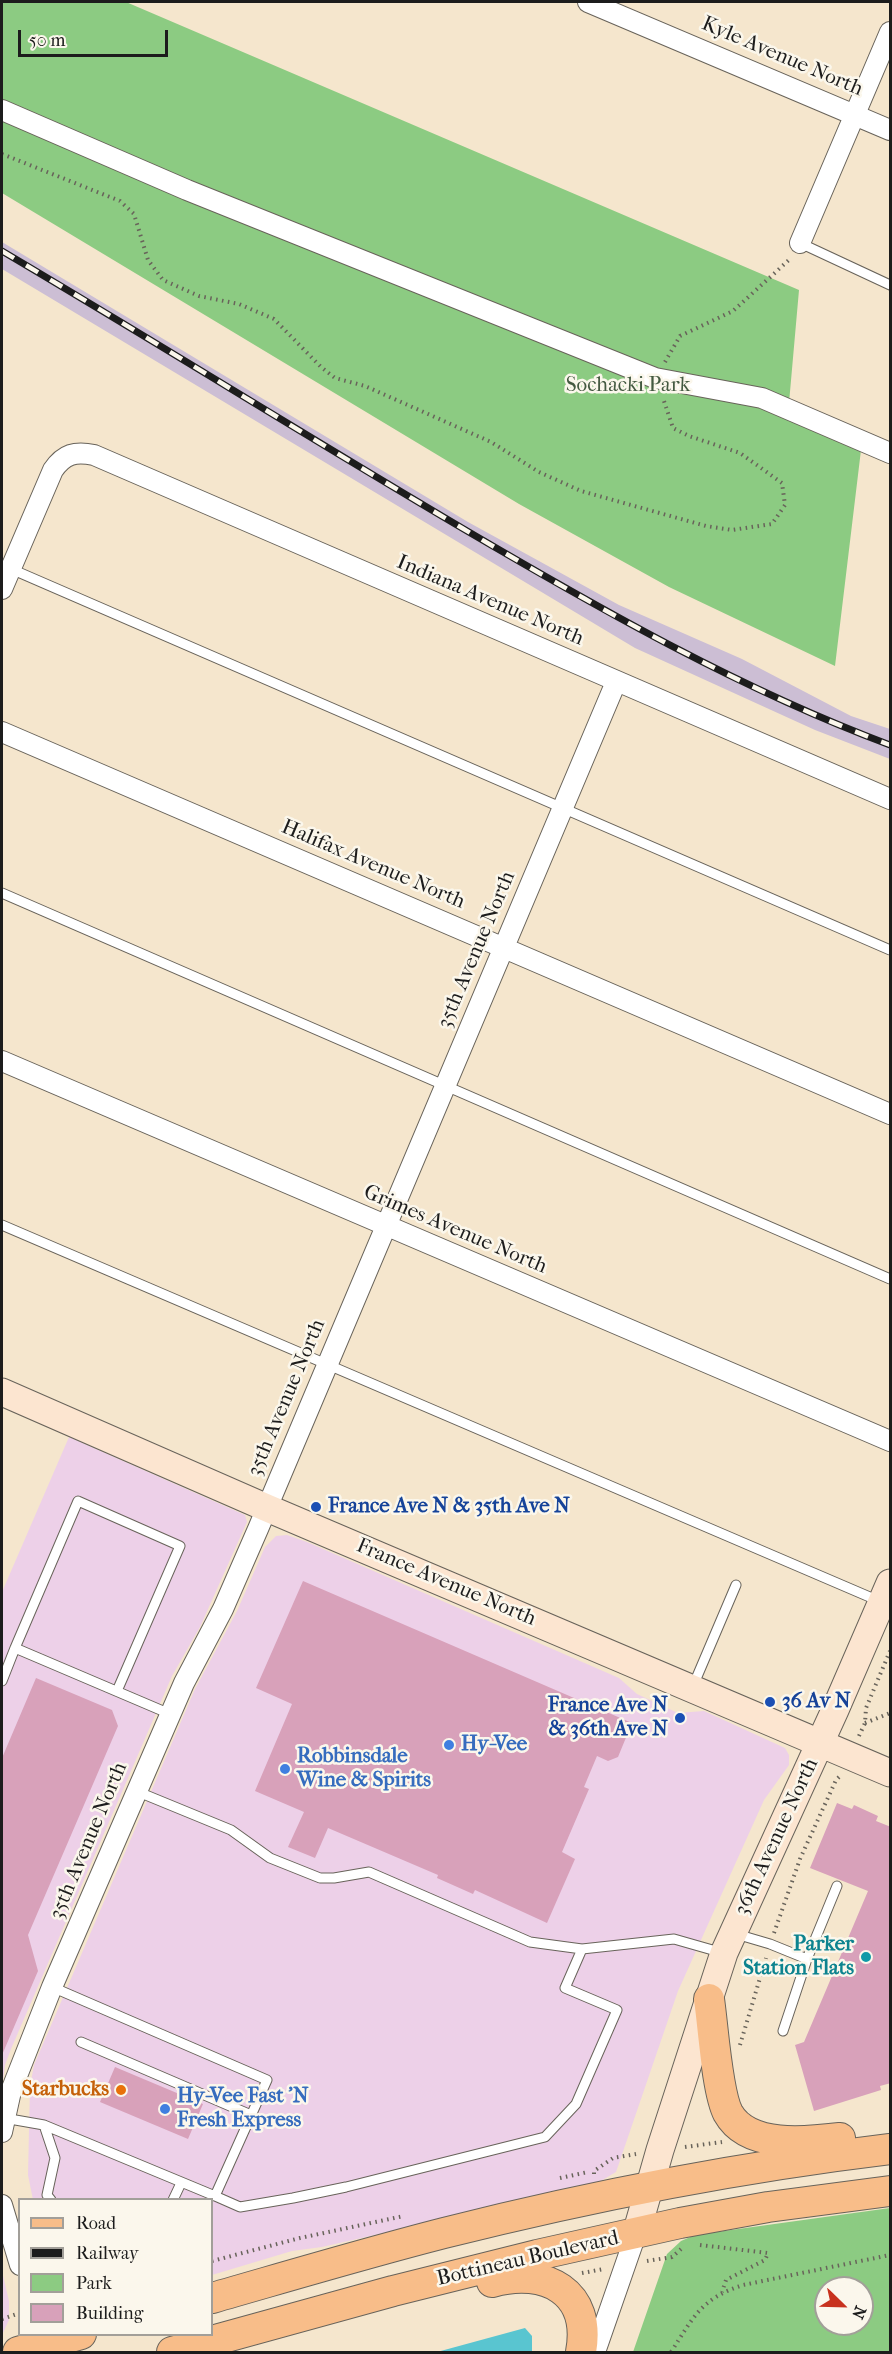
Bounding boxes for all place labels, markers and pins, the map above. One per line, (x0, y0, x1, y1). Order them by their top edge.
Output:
place label: France Ave N & 35th Ave N (328, 1494, 570, 1520)
marker: France Ave N & 35th Ave N (309, 1500, 323, 1514)
place label: 36 Av N (782, 1689, 851, 1715)
place label: France Ave N & 36th Ave N (548, 1693, 668, 1743)
marker: 36 Av N (763, 1695, 777, 1709)
marker: France Ave N & 36th Ave N (673, 1711, 687, 1725)
place label: Hy-Vee (461, 1732, 527, 1758)
marker: Hy-Vee (442, 1738, 456, 1752)
place label: Robbinsdale Wine & Spirits (297, 1744, 431, 1794)
marker: Robbinsdale Wine & Spirits (278, 1762, 292, 1776)
place label: Parker Station Flats (743, 1932, 854, 1982)
marker: Parker Station Flats (859, 1950, 873, 1964)
place label: Starbucks (22, 2077, 109, 2103)
marker: Starbucks (114, 2083, 128, 2097)
place label: Hy-Vee Fast 'N Fresh Express (177, 2084, 309, 2134)
marker: Hy-Vee Fast 'N Fresh Express (158, 2102, 172, 2116)

